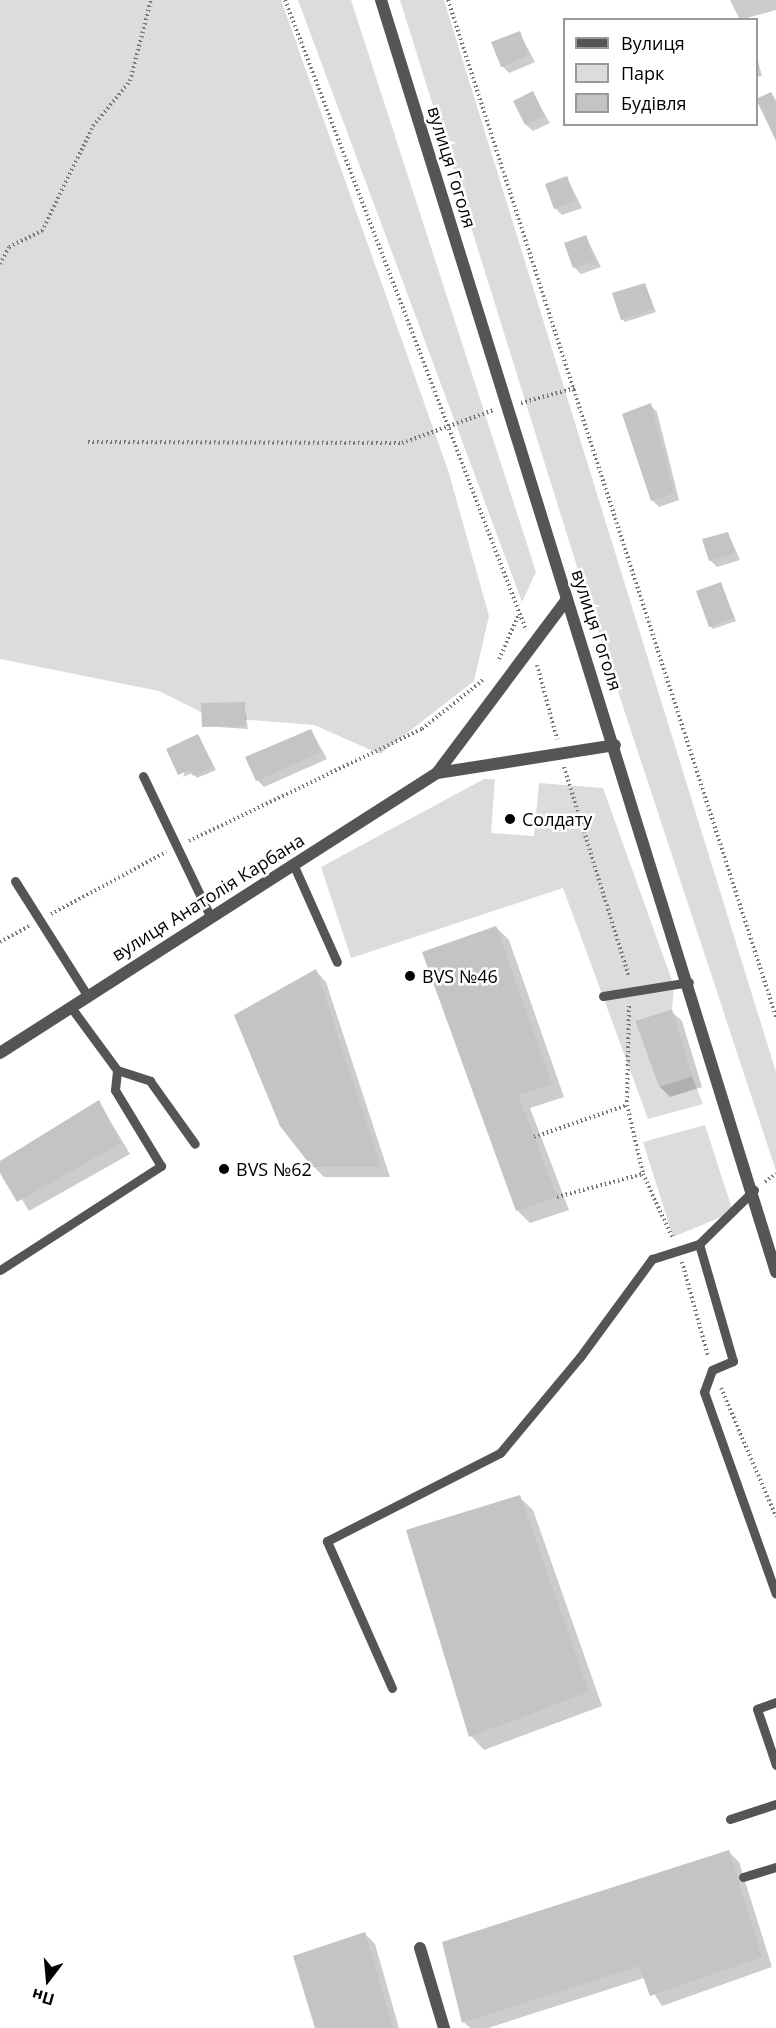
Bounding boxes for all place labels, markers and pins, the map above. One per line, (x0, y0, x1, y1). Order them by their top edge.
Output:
place label: Солдату (522, 808, 592, 830)
marker: Солдату (503, 812, 517, 826)
place label: BVS №46 (422, 965, 498, 987)
marker: BVS №46 (403, 969, 417, 983)
place label: BVS №62 (236, 1158, 312, 1180)
marker: BVS №62 (217, 1162, 231, 1176)

